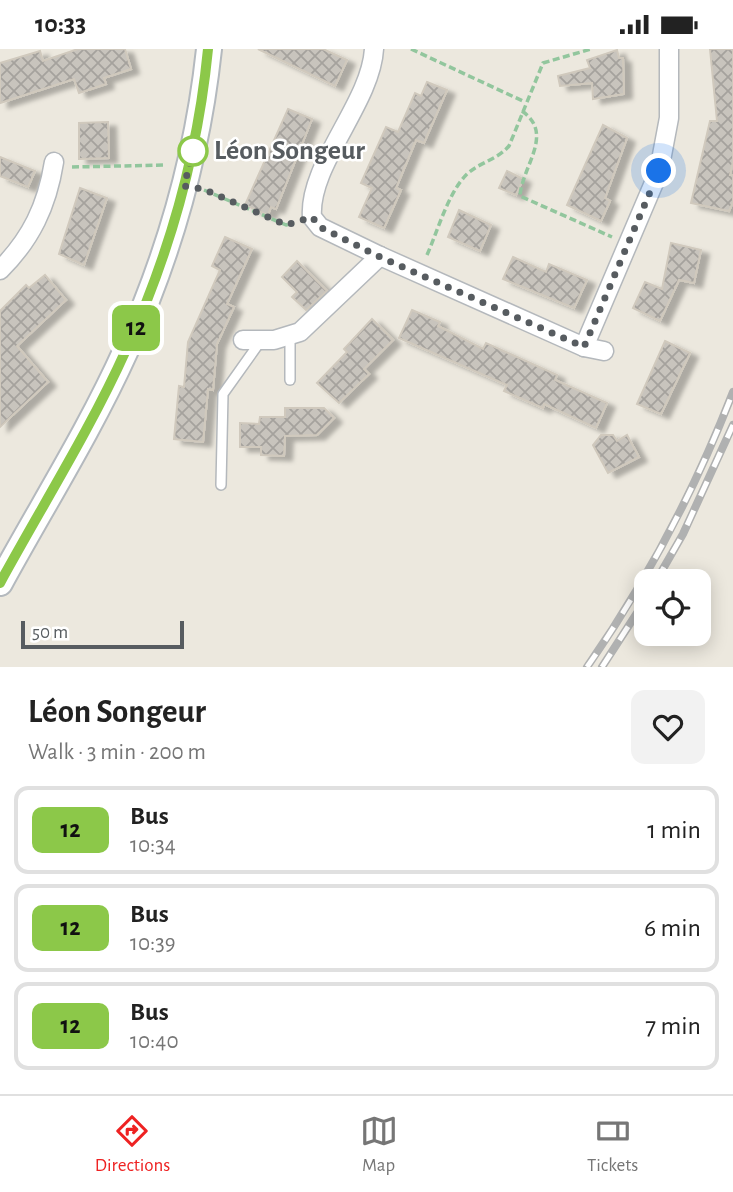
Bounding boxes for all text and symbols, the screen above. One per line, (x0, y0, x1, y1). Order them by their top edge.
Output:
text: 10:33 (35, 11, 86, 37)
marker: Léon Songeur (178, 136, 208, 166)
place label: Léon Songeur (214, 137, 365, 165)
your location (641, 153, 676, 188)
line badge: 12 (104, 305, 168, 351)
text: 12 (126, 316, 146, 340)
map controls (634, 569, 711, 646)
button: locate (634, 569, 711, 646)
scale bar (21, 618, 184, 650)
text: 50 m (32, 623, 68, 642)
button: heart (631, 690, 705, 764)
text: Léon Songeur (28, 696, 206, 729)
text: Walk · 3 min · 200 m (28, 741, 206, 764)
text: Bus (130, 803, 169, 829)
text: 1 min (647, 817, 701, 843)
text: 12 (61, 818, 80, 842)
text: 10:34 (130, 834, 176, 857)
text: Bus (130, 901, 169, 927)
text: 6 min (644, 915, 701, 941)
text: 12 (61, 916, 80, 940)
text: 10:39 (130, 932, 176, 955)
text: Bus (130, 999, 169, 1025)
text: 7 min (645, 1013, 701, 1039)
text: 12 (61, 1014, 80, 1038)
text: 10:40 (130, 1030, 179, 1053)
tab: Directions (95, 1112, 170, 1177)
tab: Map (360, 1112, 398, 1177)
tab: Tickets (587, 1112, 638, 1177)

